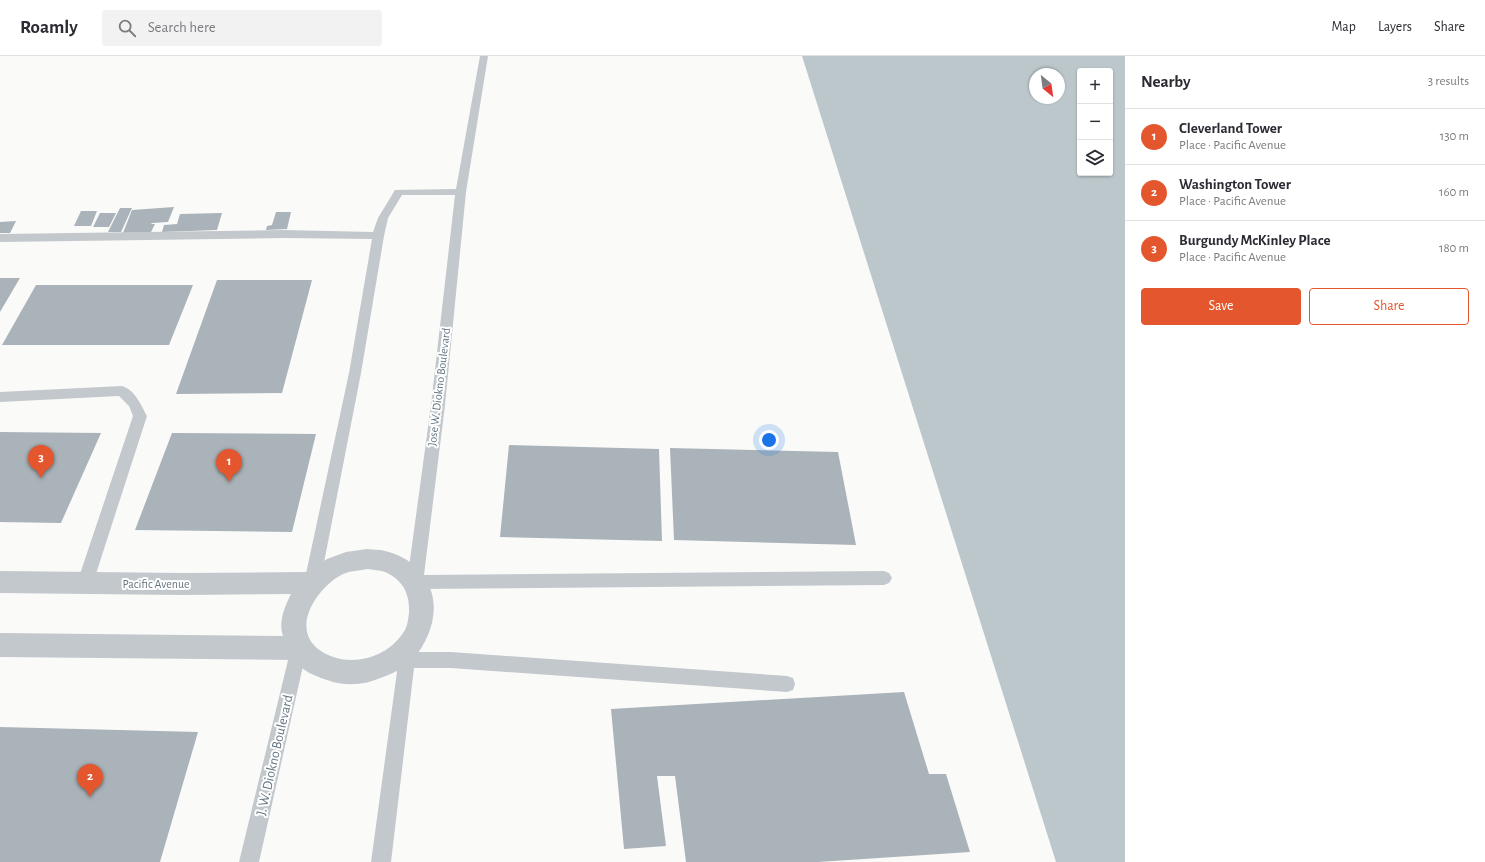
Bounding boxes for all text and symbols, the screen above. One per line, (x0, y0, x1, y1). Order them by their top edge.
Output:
search box (102, 10, 382, 46)
icon: search (116, 17, 138, 39)
text: Roamly (20, 18, 78, 37)
text: Search here (148, 20, 216, 35)
text: Map (1331, 20, 1356, 34)
text: Layers (1378, 20, 1412, 34)
text: Share (1434, 20, 1465, 34)
north arrow (1029, 68, 1065, 104)
map controls (1077, 68, 1113, 176)
button: + (1077, 68, 1113, 104)
text: Nearby (1141, 73, 1191, 90)
text: 3 results (1428, 75, 1469, 88)
button: − (1077, 104, 1113, 140)
text: Cleverland Tower (1179, 121, 1282, 136)
text: 1 (1152, 130, 1156, 143)
text: 130 m (1440, 130, 1469, 143)
text: Place · Pacific Avenue (1179, 139, 1286, 152)
button: layers (1077, 140, 1113, 176)
text: Washington Tower (1179, 177, 1291, 192)
text: 2 (1151, 186, 1157, 199)
text: 160 m (1439, 186, 1469, 199)
text: Place · Pacific Avenue (1179, 195, 1286, 208)
text: Burgundy McKinley Place (1179, 233, 1331, 248)
text: 3 (1151, 242, 1157, 255)
text: 180 m (1439, 242, 1469, 255)
text: Place · Pacific Avenue (1179, 251, 1286, 264)
button: Save (1141, 288, 1301, 325)
button: Share (1309, 288, 1469, 325)
street label: Jose W. Diokno Boulevard (426, 327, 452, 447)
your location (759, 430, 779, 450)
pin: 3 (28, 445, 54, 478)
pin: 1 (216, 449, 242, 482)
street label: Pacific Avenue (122, 578, 190, 590)
street label: J. W. Diokno Boulevard (254, 694, 296, 817)
pin: 2 (77, 764, 103, 797)

